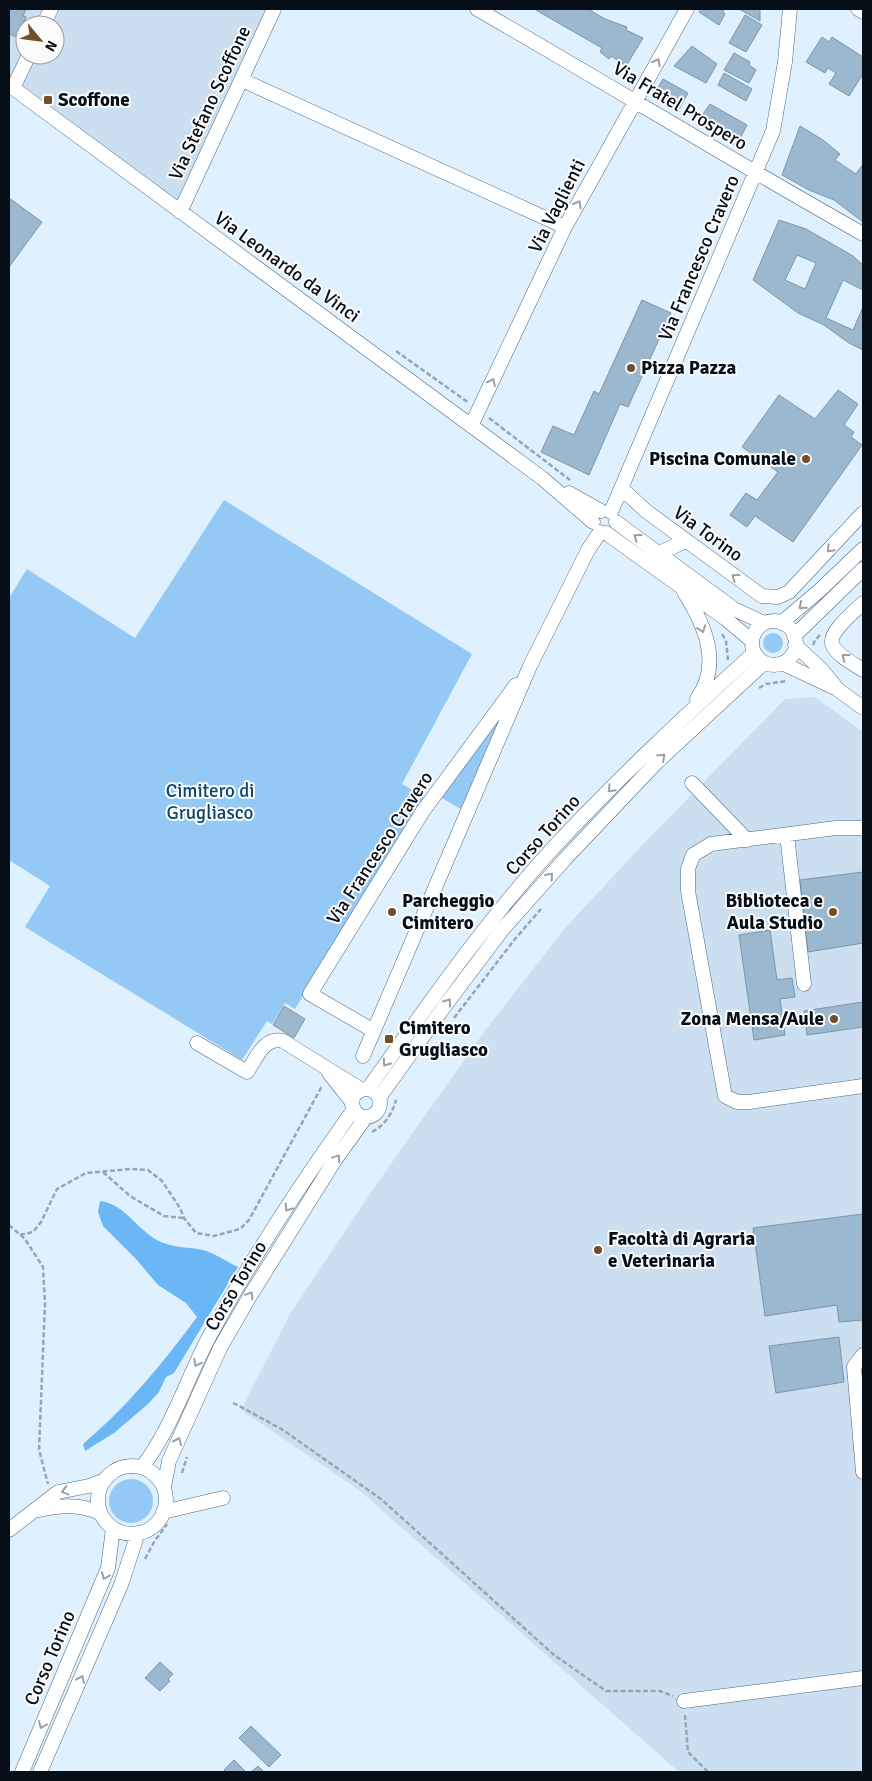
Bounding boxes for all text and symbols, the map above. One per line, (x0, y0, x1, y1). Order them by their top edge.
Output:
north arrow (15, 15, 65, 65)
street label: Via Stefano Scoffone (164, 22, 256, 184)
text: N (41, 38, 61, 54)
street label: Via Fratel Prospero (608, 56, 752, 156)
one-way arrow (650, 58, 660, 67)
place label: Scoffone (58, 88, 130, 112)
marker: Scoffone (42, 94, 54, 106)
street label: Via Vaglienti (523, 155, 591, 257)
street label: Via Francesco Cravero (653, 171, 745, 345)
one-way arrow (572, 201, 582, 210)
street label: Via Leonardo da Vinci (209, 206, 365, 328)
place label: Pizza Pazza (641, 356, 736, 380)
marker: Pizza Pazza (625, 362, 637, 374)
one-way arrow (486, 378, 496, 387)
place label: Piscina Comunale (649, 447, 796, 471)
marker: Piscina Comunale (800, 453, 812, 465)
street label: Via Torino (668, 501, 748, 567)
one-way arrow (634, 534, 643, 544)
one-way arrow (827, 543, 836, 552)
one-way arrow (731, 574, 741, 583)
one-way arrow (798, 600, 807, 609)
one-way arrow (696, 624, 706, 633)
one-way arrow (842, 655, 851, 663)
one-way arrow (656, 754, 665, 763)
street label: Via Francesco Cravero (321, 767, 439, 929)
park label: Cimitero di Grugliasco (166, 779, 254, 825)
one-way arrow (608, 783, 617, 792)
street label: Corso Torino (500, 789, 586, 881)
one-way arrow (544, 872, 553, 881)
place label: Parcheggio Cimitero (402, 889, 495, 935)
place label: Biblioteca e Aula Studio (725, 889, 823, 935)
marker: Parcheggio Cimitero (386, 906, 398, 918)
marker: Biblioteca e Aula Studio (827, 906, 839, 918)
one-way arrow (442, 998, 451, 1008)
place label: Zona Mensa/Aule (681, 1007, 824, 1031)
marker: Zona Mensa/Aule (828, 1013, 840, 1025)
place label: Cimitero Grugliasco (399, 1016, 488, 1062)
marker: Cimitero Grugliasco (383, 1033, 395, 1045)
one-way arrow (384, 1057, 392, 1066)
one-way arrow (331, 1154, 340, 1164)
one-way arrow (284, 1202, 294, 1211)
place label: Facoltà di Agraria e Veterinaria (608, 1227, 755, 1273)
street label: Corso Torino (200, 1236, 272, 1335)
marker: Facoltà di Agraria e Veterinaria (592, 1244, 604, 1256)
one-way arrow (244, 1292, 254, 1301)
one-way arrow (192, 1358, 203, 1367)
one-way arrow (172, 1437, 183, 1446)
one-way arrow (62, 1485, 70, 1495)
one-way arrow (101, 1571, 111, 1580)
street label: Corso Torino (19, 1607, 81, 1709)
one-way arrow (74, 1675, 85, 1684)
one-way arrow (37, 1720, 48, 1729)

